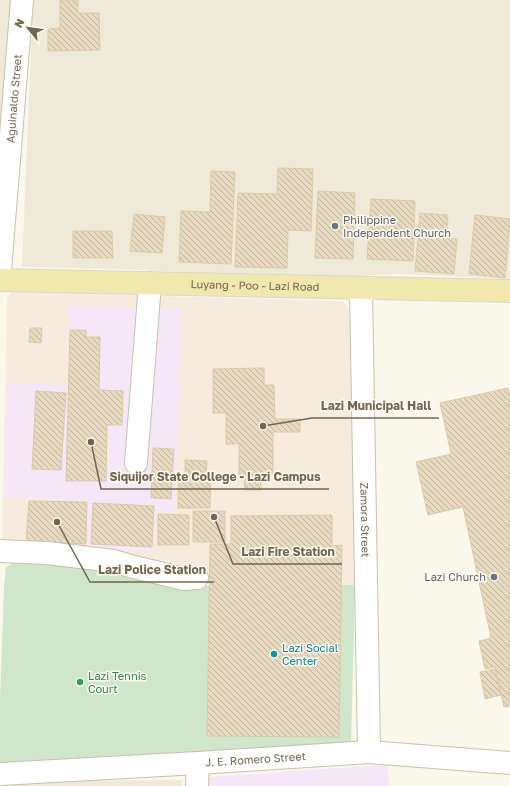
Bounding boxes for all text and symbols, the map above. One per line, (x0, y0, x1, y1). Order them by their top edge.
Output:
north arrow (8, 8, 48, 48)
text: N (11, 16, 27, 30)
street label: Aguinaldo Street (3, 54, 24, 143)
place label: Philippine Independent Church (343, 213, 451, 239)
marker: Philippine Independent Church (330, 221, 340, 231)
street label: Luyang - Poo - Lazi Road (190, 277, 320, 293)
callout: Lazi Municipal Hall (312, 394, 439, 418)
text: Lazi Municipal Hall (321, 398, 431, 413)
callout: Siquijor State College - Lazi Campus (101, 465, 329, 489)
text: Siquijor State College - Lazi Campus (109, 469, 321, 484)
street label: Zamora Street (358, 482, 373, 558)
callout: Lazi Fire Station (233, 540, 342, 564)
text: Lazi Fire Station (241, 544, 335, 559)
callout: Lazi Police Station (90, 558, 214, 582)
text: Lazi Police Station (98, 562, 206, 577)
place label: Lazi Church (424, 570, 486, 583)
marker: Lazi Church (489, 572, 499, 582)
place label: Lazi Social Center (282, 641, 339, 667)
marker: Lazi Social Center (269, 649, 279, 659)
place label: Lazi Tennis Court (88, 669, 147, 695)
marker: Lazi Tennis Court (75, 677, 85, 687)
street label: J. E. Romero Street (205, 749, 306, 769)

